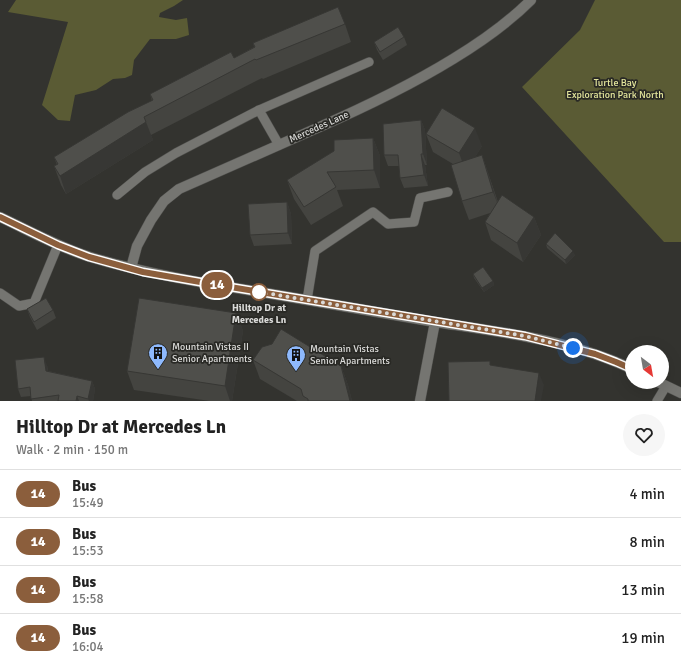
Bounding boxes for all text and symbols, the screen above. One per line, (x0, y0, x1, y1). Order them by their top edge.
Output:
park label: Turtle Bay Exploration Park North (566, 77, 664, 101)
street label: Mercedes Lane (287, 109, 351, 145)
line badge: 14 (199, 272, 235, 298)
text: 14 (209, 276, 225, 293)
marker: Hilltop Dr at Mercedes Ln (250, 283, 268, 301)
place label: Hilltop Dr at Mercedes Ln (232, 302, 287, 326)
your location (563, 338, 583, 358)
place label: Mountain Vistas II Senior Apartments (172, 341, 253, 365)
building icon: Mountain Vistas II Senior Apartments (147, 342, 169, 370)
place label: Mountain Vistas Senior Apartments (310, 343, 391, 367)
building icon: Mountain Vistas Senior Apartments (285, 344, 307, 372)
north arrow (625, 345, 669, 389)
map controls (625, 345, 669, 389)
button: heart (623, 414, 665, 456)
text: Hilltop Dr at Mercedes Ln (16, 415, 226, 439)
text: Walk · 2 min · 150 m (16, 442, 128, 458)
text: Bus (72, 477, 96, 495)
text: 14 (30, 485, 46, 502)
text: 4 min (629, 485, 665, 503)
text: 15:49 (72, 495, 104, 511)
text: Bus (72, 525, 96, 543)
text: 14 (30, 533, 46, 550)
text: 8 min (629, 533, 665, 551)
text: 15:53 (72, 543, 104, 559)
text: Bus (72, 573, 96, 591)
text: 14 (30, 581, 46, 598)
text: 13 min (621, 581, 665, 599)
text: 15:58 (72, 591, 104, 607)
text: Bus (72, 621, 96, 639)
text: 14 (30, 629, 46, 646)
text: 19 min (621, 629, 665, 647)
text: 16:04 (72, 639, 104, 655)

